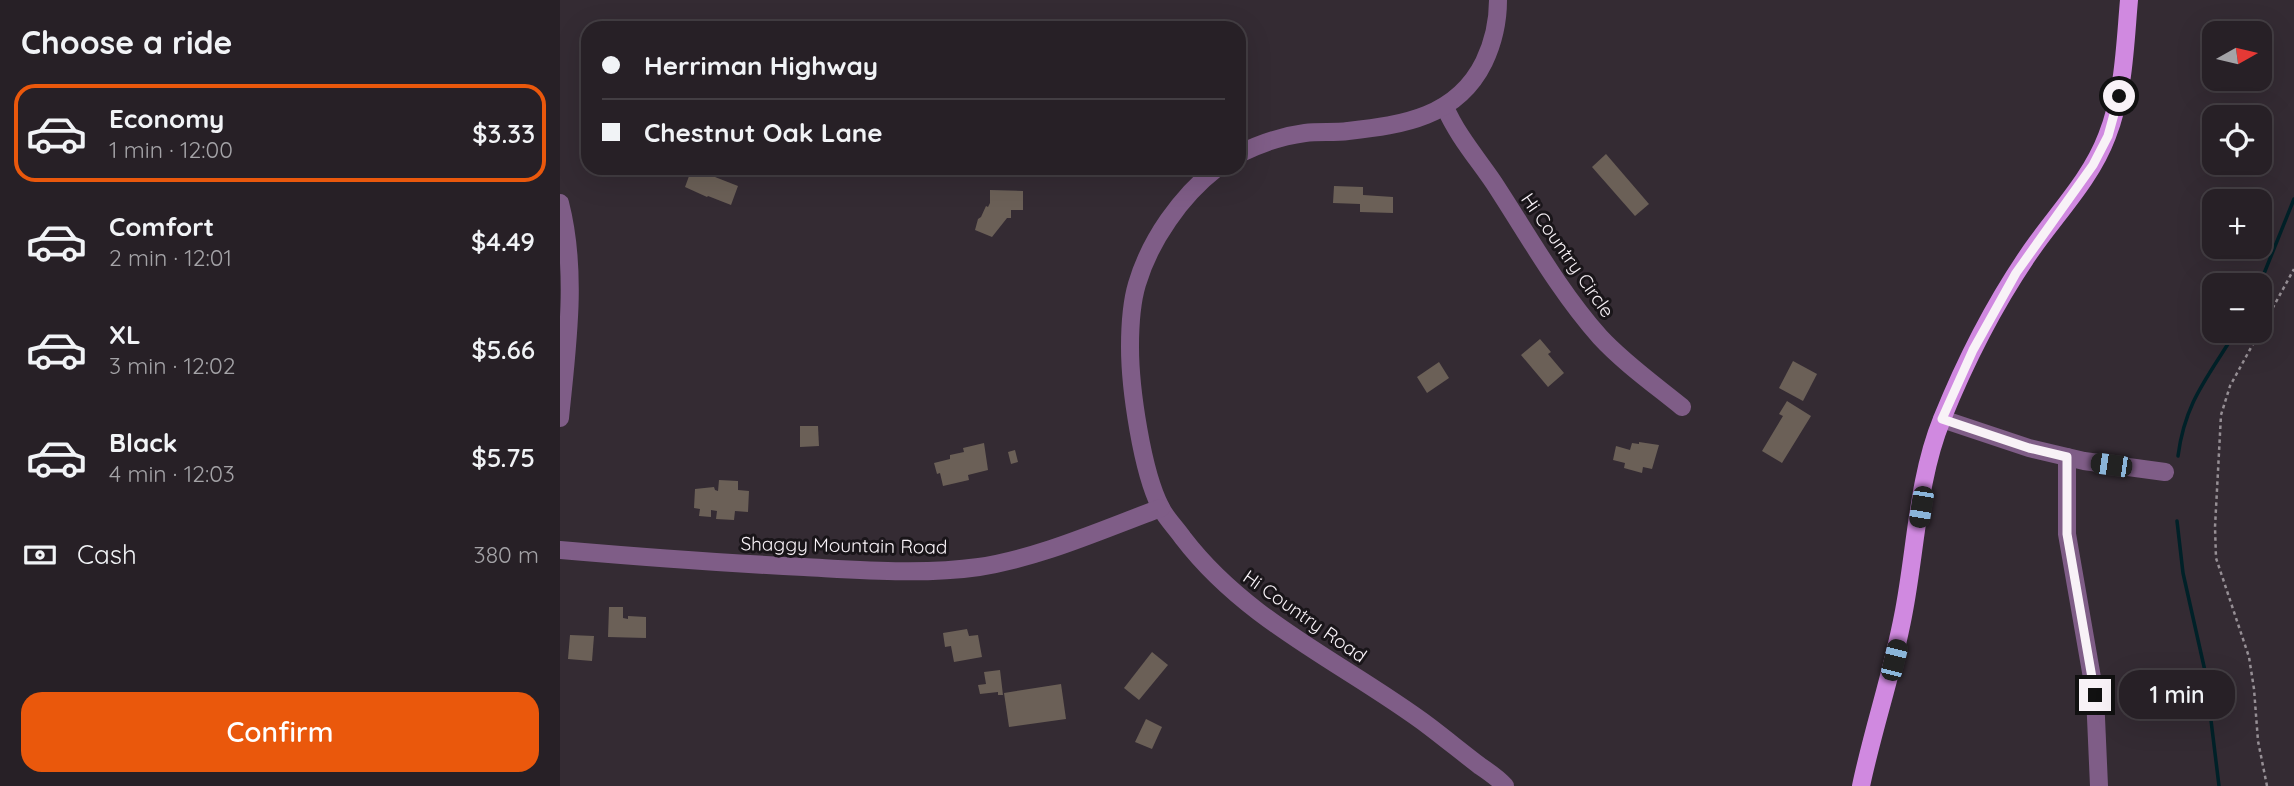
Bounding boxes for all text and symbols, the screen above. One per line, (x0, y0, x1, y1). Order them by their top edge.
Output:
north arrow (2202, 21, 2272, 91)
map controls (2202, 21, 2272, 343)
text: Choose a ride (21, 22, 233, 62)
text: Herriman Highway (644, 49, 878, 82)
route start (2103, 80, 2135, 112)
icon: car (25, 102, 88, 165)
text: Economy (109, 102, 224, 135)
button: locate (2202, 105, 2272, 175)
text: Chestnut Oak Lane (644, 116, 883, 149)
text: $3.33 (472, 117, 535, 150)
text: 1 min · 12:00 (109, 135, 233, 164)
street label: Hi Country Circle (1516, 188, 1620, 322)
button: + (2202, 189, 2272, 259)
icon: car (25, 210, 88, 273)
text: Comfort (109, 210, 214, 243)
text: $4.49 (471, 225, 535, 258)
text: 2 min · 12:01 (109, 243, 232, 272)
button: − (2202, 273, 2272, 343)
icon: car (25, 318, 88, 381)
text: XL (109, 318, 141, 351)
text: $5.66 (472, 333, 535, 366)
text: 3 min · 12:02 (109, 351, 236, 380)
icon: car (25, 426, 88, 489)
text: Black (109, 426, 178, 459)
text: $5.75 (471, 441, 535, 474)
car (2089, 452, 2134, 478)
text: 4 min · 12:03 (109, 459, 235, 488)
car (1908, 485, 1935, 529)
street label: Shaggy Mountain Road (740, 531, 948, 559)
icon: cash (21, 536, 59, 574)
text: Cash (77, 538, 137, 571)
text: 380 m (474, 540, 539, 569)
street label: Hi Country Road (1239, 564, 1371, 668)
car (1879, 637, 1910, 683)
callout: 1 min (2120, 670, 2235, 720)
route end (2079, 679, 2111, 711)
text: 1 min (2149, 680, 2205, 709)
button: Confirm (21, 692, 539, 772)

